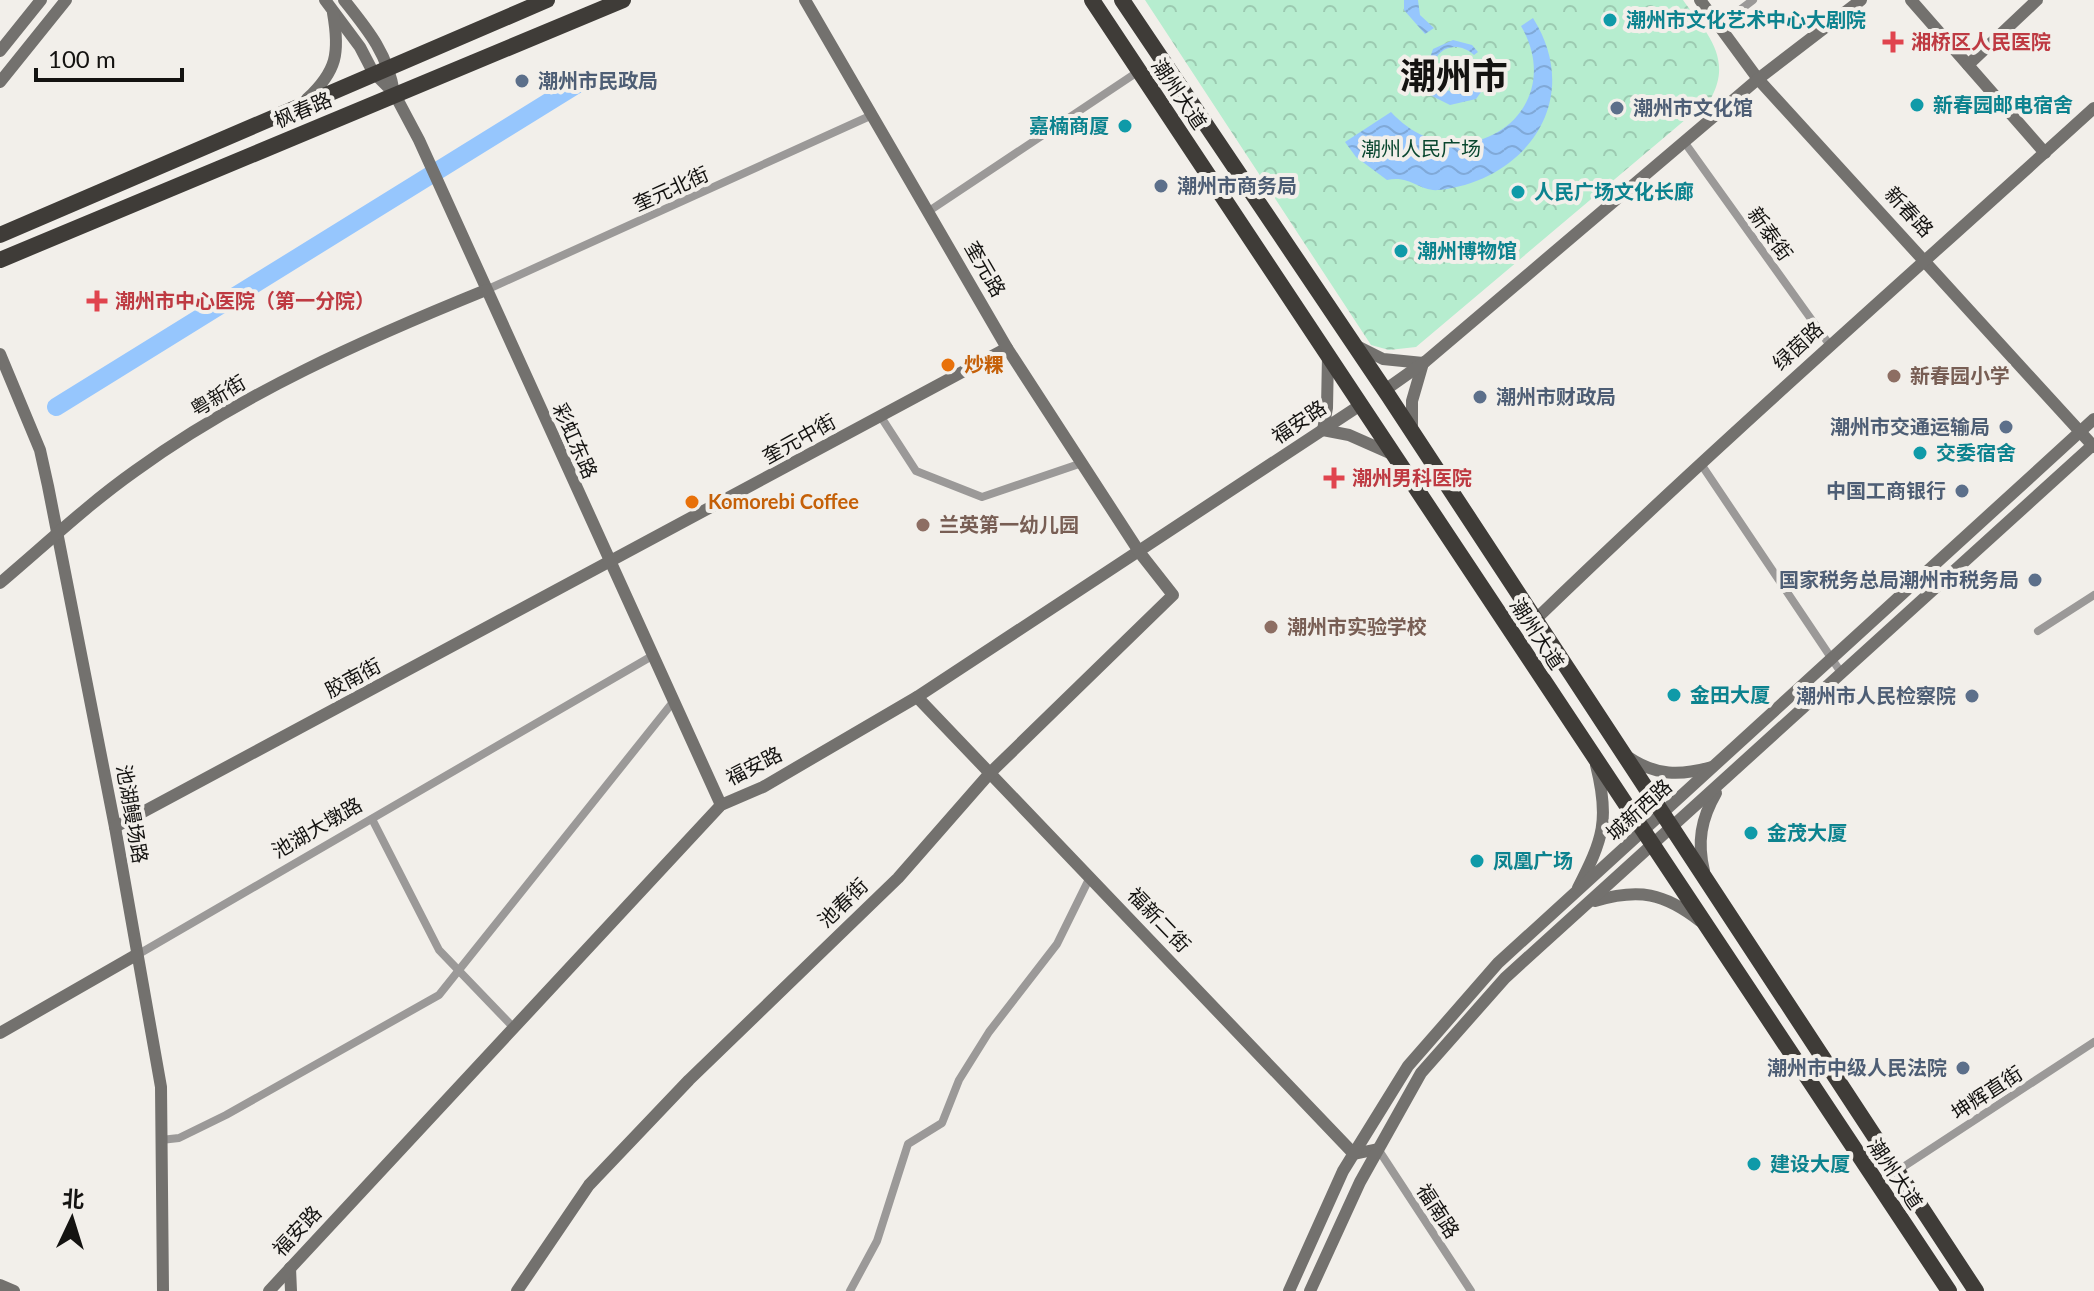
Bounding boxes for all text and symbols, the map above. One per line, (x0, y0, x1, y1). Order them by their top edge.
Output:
place label: 潮州市文化艺术中心大剧院 (1626, 7, 1866, 31)
marker: 潮州市文化艺术中心大剧院 (1601, 11, 1619, 29)
place label: 湘桥区人民医院 (1911, 29, 2051, 53)
marker: 湘桥区人民医院 (1882, 31, 1904, 53)
scale bar (36, 32, 182, 82)
text: 100 m (48, 44, 116, 73)
district label: 潮州市 (1400, 53, 1508, 97)
street label: 潮州大道 (1148, 54, 1212, 133)
place label: 潮州市民政局 (538, 68, 658, 92)
marker: 潮州市民政局 (513, 72, 531, 90)
street label: 枫春路 (270, 86, 335, 132)
place label: 新春园邮电宿舍 (1933, 92, 2073, 116)
place label: 潮州市文化馆 (1633, 95, 1753, 119)
marker: 新春园邮电宿舍 (1908, 96, 1926, 114)
marker: 潮州市文化馆 (1608, 99, 1626, 117)
place label: 嘉楠商厦 (1029, 113, 1109, 137)
marker: 嘉楠商厦 (1116, 117, 1134, 135)
park label: 潮州人民广场 (1361, 136, 1481, 160)
street label: 奎元北街 (629, 161, 712, 215)
place label: 潮州市商务局 (1177, 173, 1297, 197)
marker: 潮州市商务局 (1152, 177, 1170, 195)
place label: 人民广场文化长廊 (1534, 179, 1694, 203)
street label: 新春路 (1880, 181, 1939, 241)
marker: 人民广场文化长廊 (1509, 183, 1527, 201)
street label: 新泰街 (1743, 202, 1798, 265)
street label: 奎元路 (960, 237, 1011, 300)
place label: 潮州博物馆 (1417, 238, 1517, 262)
marker: 潮州博物馆 (1392, 242, 1410, 260)
place label: 潮州市中心医院（第一分院） (115, 288, 375, 312)
marker: 潮州市中心医院（第一分院） (86, 290, 108, 312)
street label: 绿茵路 (1767, 316, 1827, 375)
place label: 炒粿 (964, 352, 1004, 376)
marker: 炒粿 (939, 356, 957, 374)
place label: 新春园小学 (1910, 363, 2010, 387)
marker: 新春园小学 (1885, 367, 1903, 385)
street label: 粤新街 (186, 369, 249, 421)
place label: 潮州市财政局 (1496, 384, 1616, 408)
marker: 潮州市财政局 (1471, 388, 1489, 406)
street label: 福安路 (1267, 394, 1330, 448)
street label: 彩虹东路 (549, 399, 603, 482)
street label: 奎元中街 (758, 408, 839, 468)
place label: 潮州市交通运输局 (1830, 414, 1990, 438)
marker: 潮州市交通运输局 (1997, 418, 2015, 436)
place label: 交委宿舍 (1936, 440, 2016, 464)
marker: 交委宿舍 (1911, 444, 1929, 462)
place label: 潮州男科医院 (1352, 465, 1472, 489)
marker: 潮州男科医院 (1323, 467, 1345, 489)
place label: 中国工商银行 (1826, 478, 1946, 502)
marker: 中国工商银行 (1953, 482, 1971, 500)
place label: Komorebi Coffee (708, 489, 859, 513)
marker: Komorebi Coffee (683, 493, 701, 511)
place label: 兰英第一幼儿园 (939, 512, 1079, 536)
marker: 兰英第一幼儿园 (914, 516, 932, 534)
place label: 国家税务总局潮州市税务局 (1779, 567, 2019, 591)
marker: 国家税务总局潮州市税务局 (2026, 571, 2044, 589)
street label: 潮州大道 (1506, 593, 1570, 674)
place label: 潮州市实验学校 (1287, 614, 1427, 638)
marker: 潮州市实验学校 (1262, 618, 1280, 636)
street label: 胶南街 (320, 652, 385, 702)
place label: 金田大厦 (1690, 682, 1770, 706)
place label: 潮州市人民检察院 (1796, 683, 1956, 707)
marker: 金田大厦 (1665, 686, 1683, 704)
marker: 潮州市人民检察院 (1963, 687, 1981, 705)
street label: 福安路 (721, 741, 786, 789)
street label: 池湖鳗场路 (112, 763, 153, 865)
street label: 城新西路 (1601, 774, 1676, 845)
street label: 池湖大墩路 (267, 792, 366, 863)
place label: 金茂大厦 (1767, 820, 1847, 844)
marker: 金茂大厦 (1742, 824, 1760, 842)
place label: 凤凰广场 (1493, 848, 1573, 872)
marker: 凤凰广场 (1468, 852, 1486, 870)
street label: 池春街 (812, 873, 872, 932)
street label: 福新二街 (1123, 882, 1196, 956)
place label: 潮州市中级人民法院 (1767, 1055, 1947, 1079)
marker: 潮州市中级人民法院 (1954, 1059, 1972, 1077)
street label: 坤辉直街 (1946, 1060, 2027, 1124)
street label: 潮州大道 (1864, 1134, 1928, 1213)
place label: 建设大厦 (1770, 1151, 1850, 1175)
marker: 建设大厦 (1745, 1155, 1763, 1173)
north arrow (32, 1179, 112, 1259)
street label: 福南路 (1412, 1179, 1465, 1242)
text: 北 (62, 1184, 85, 1213)
street label: 福安路 (267, 1200, 326, 1260)

